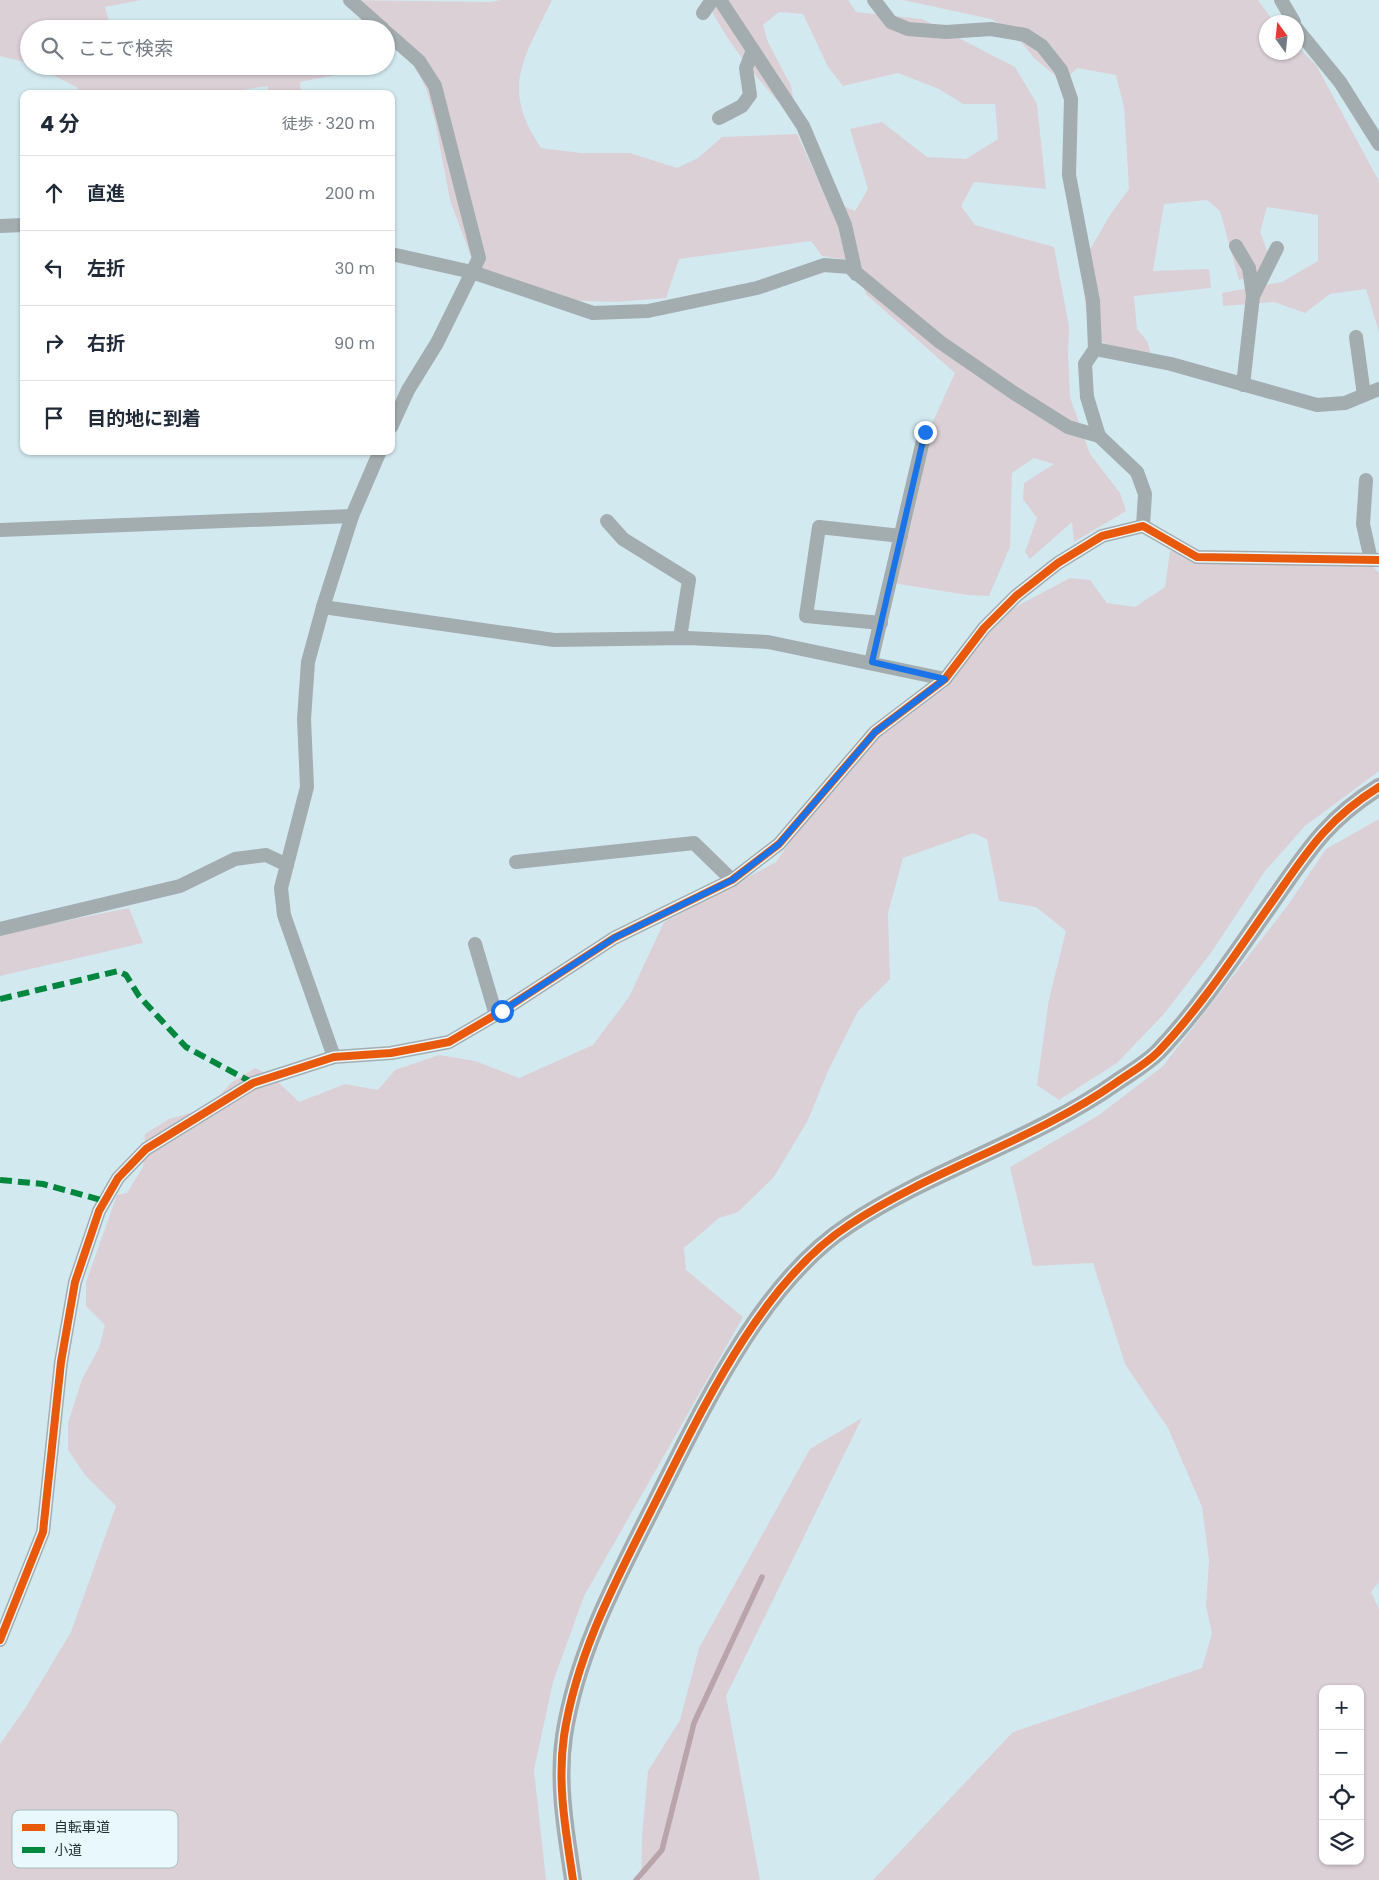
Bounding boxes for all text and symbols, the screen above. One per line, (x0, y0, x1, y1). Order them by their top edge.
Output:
north arrow (1259, 15, 1304, 60)
search box (20, 20, 395, 75)
icon: search (38, 34, 66, 62)
text: ここで検索 (78, 35, 173, 62)
text: 4 分 (40, 109, 80, 138)
text: 徒歩 · 320 m (282, 112, 375, 135)
icon: ahead (40, 179, 68, 207)
text: 直進 (87, 180, 125, 207)
text: 200 m (325, 182, 375, 205)
icon: left (40, 254, 68, 282)
text: 左折 (87, 255, 125, 282)
text: 30 m (335, 257, 375, 280)
icon: right (40, 329, 68, 357)
text: 右折 (87, 330, 125, 357)
text: 90 m (334, 332, 375, 355)
icon: arrive (40, 404, 68, 432)
text: 目的地に到着 (87, 405, 201, 432)
route end (914, 421, 937, 444)
route start (491, 1000, 514, 1023)
map controls (1319, 1685, 1364, 1865)
button: + (1319, 1685, 1364, 1730)
button: − (1319, 1730, 1364, 1775)
button: locate (1319, 1775, 1364, 1820)
legend (12, 1810, 178, 1868)
text: 自転車道 (54, 1817, 110, 1837)
button: layers (1319, 1820, 1364, 1865)
text: 小道 (54, 1840, 82, 1860)

